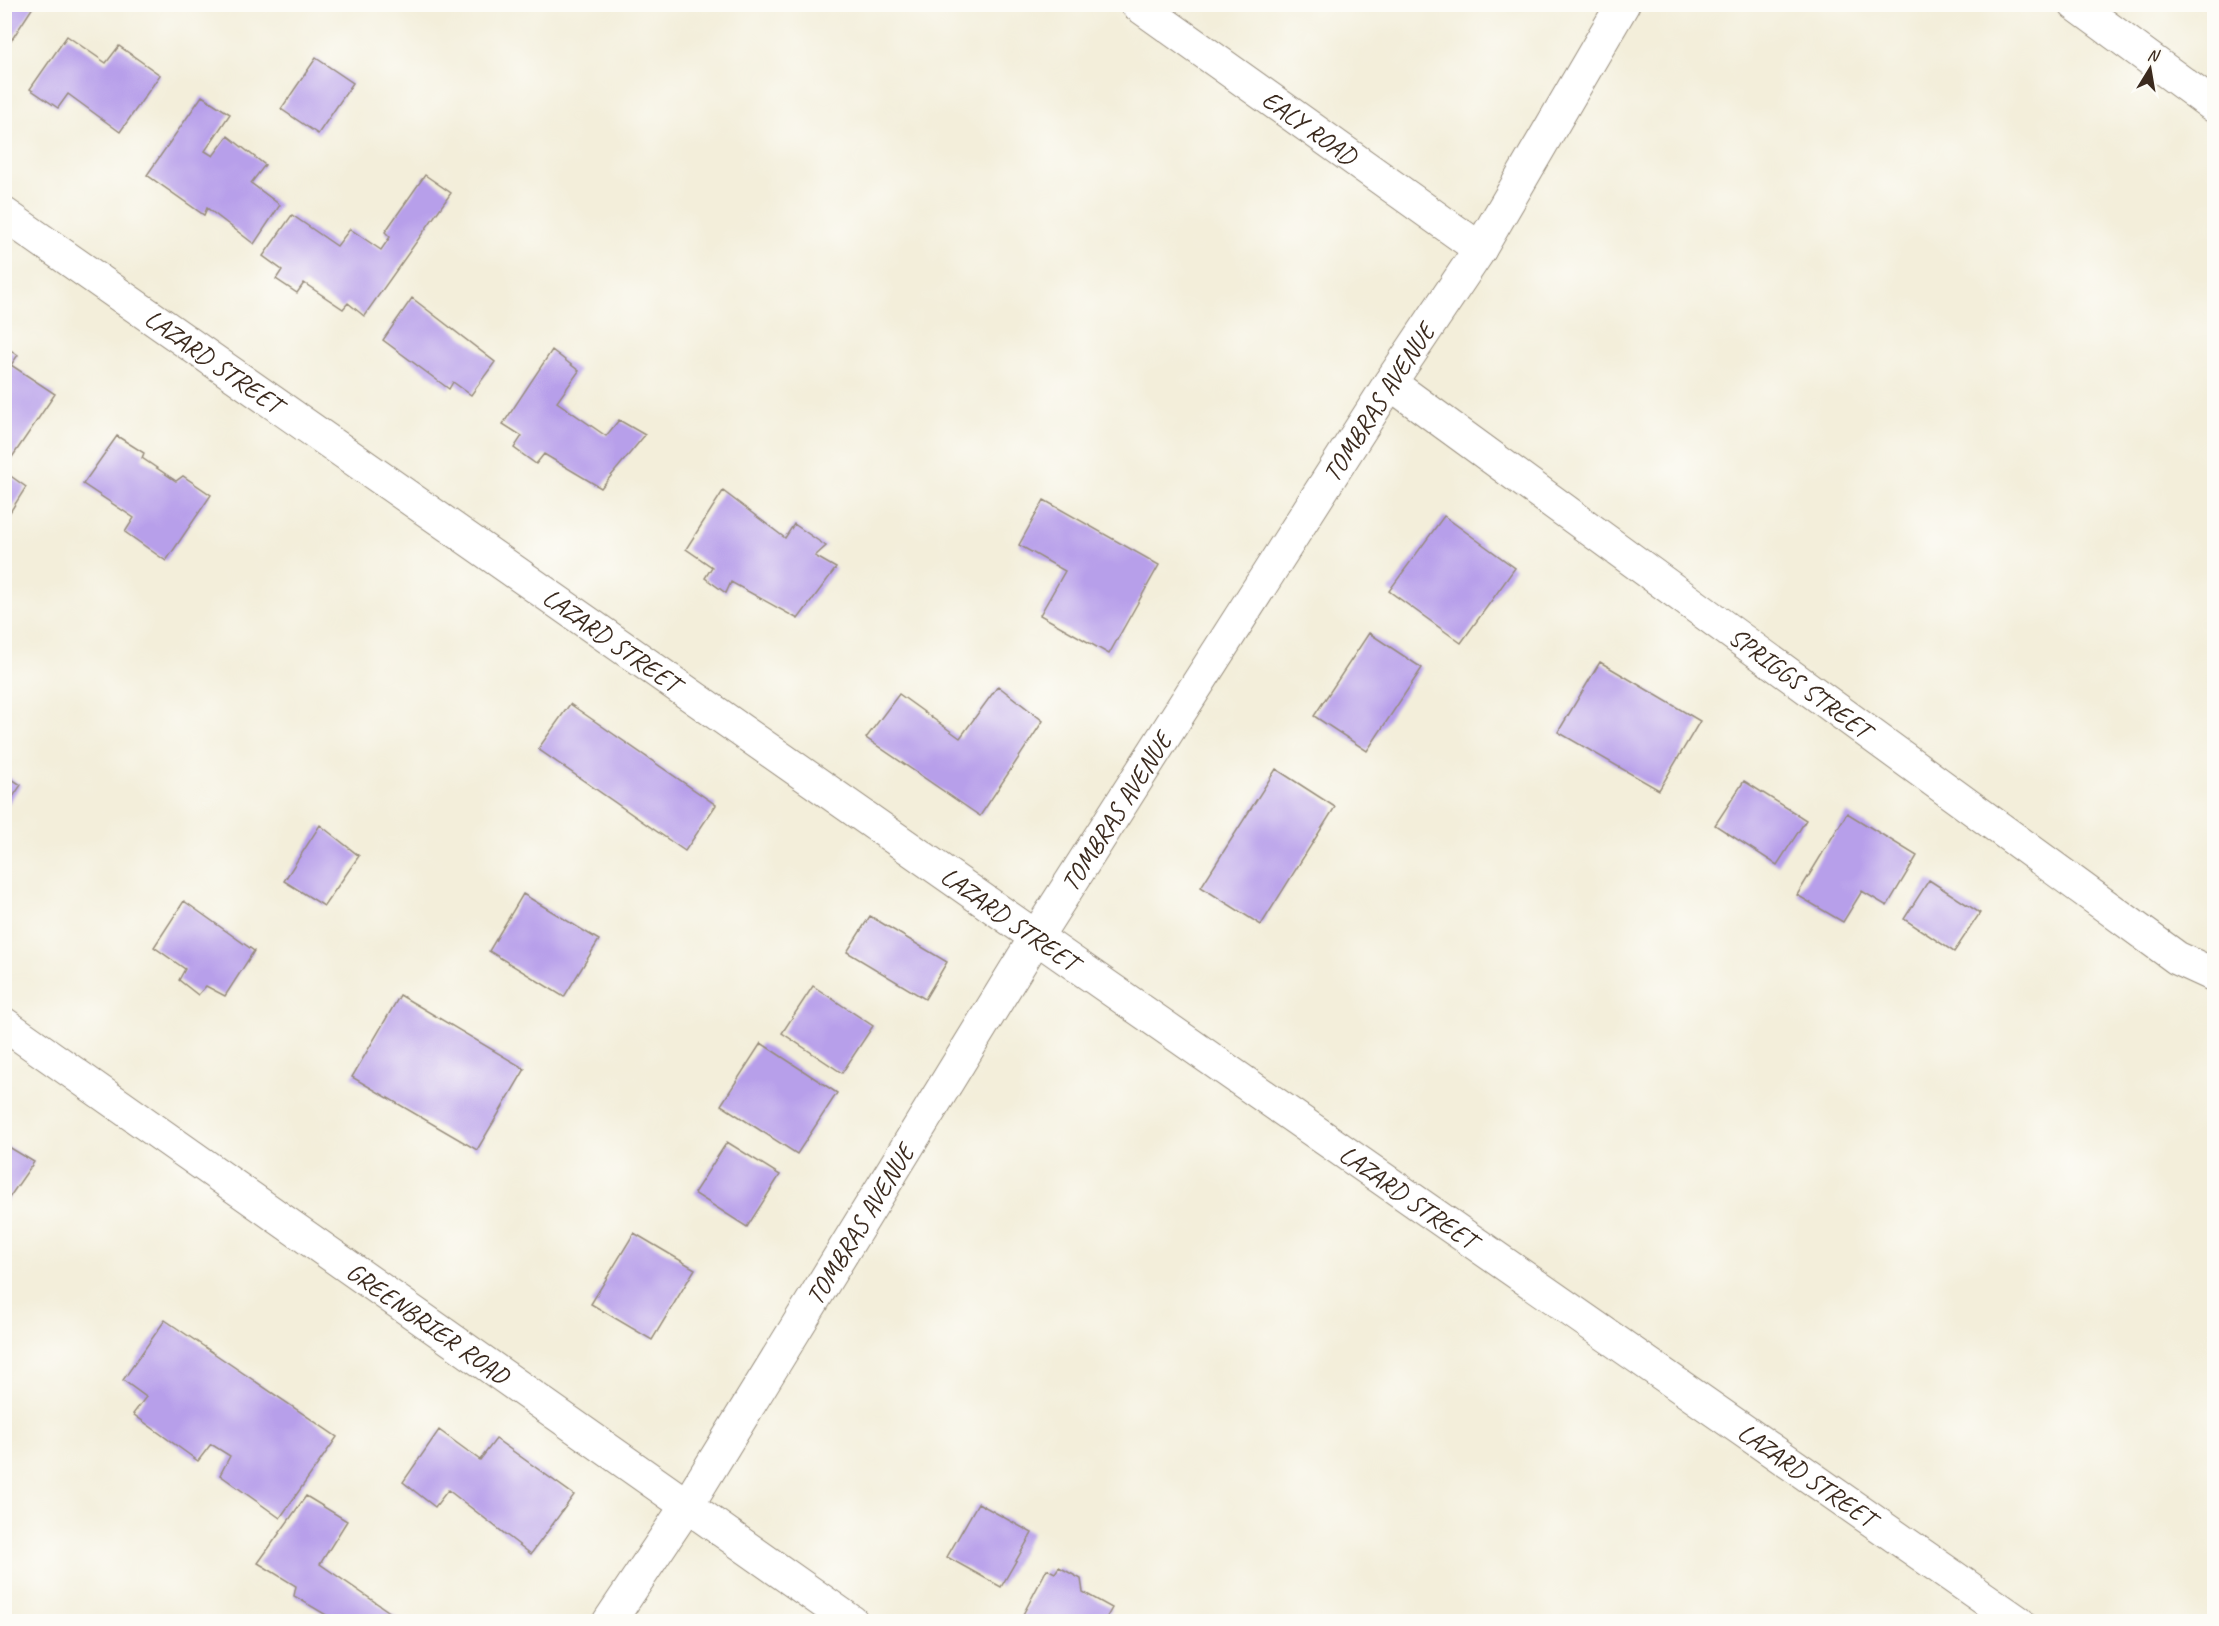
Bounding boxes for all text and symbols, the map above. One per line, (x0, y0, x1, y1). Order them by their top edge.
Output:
north arrow (2120, 39, 2180, 99)
text: N (2146, 44, 2162, 67)
street label: EALY ROAD (1256, 82, 1365, 173)
street label: LAZARD STREET (139, 301, 294, 424)
street label: TOMBRAS AVENUE (1315, 314, 1444, 488)
street label: LAZARD STREET (537, 580, 692, 703)
street label: SPRIGGS STREET (1723, 620, 1882, 749)
street label: TOMBRAS AVENUE (1053, 723, 1181, 897)
street label: LAZARD STREET (935, 859, 1090, 981)
street label: TOMBRAS AVENUE (798, 1135, 923, 1311)
street label: LAZARD STREET (1333, 1137, 1488, 1260)
street label: GREENBRIER ROAD (341, 1255, 517, 1393)
street label: LAZARD STREET (1732, 1415, 1887, 1538)

